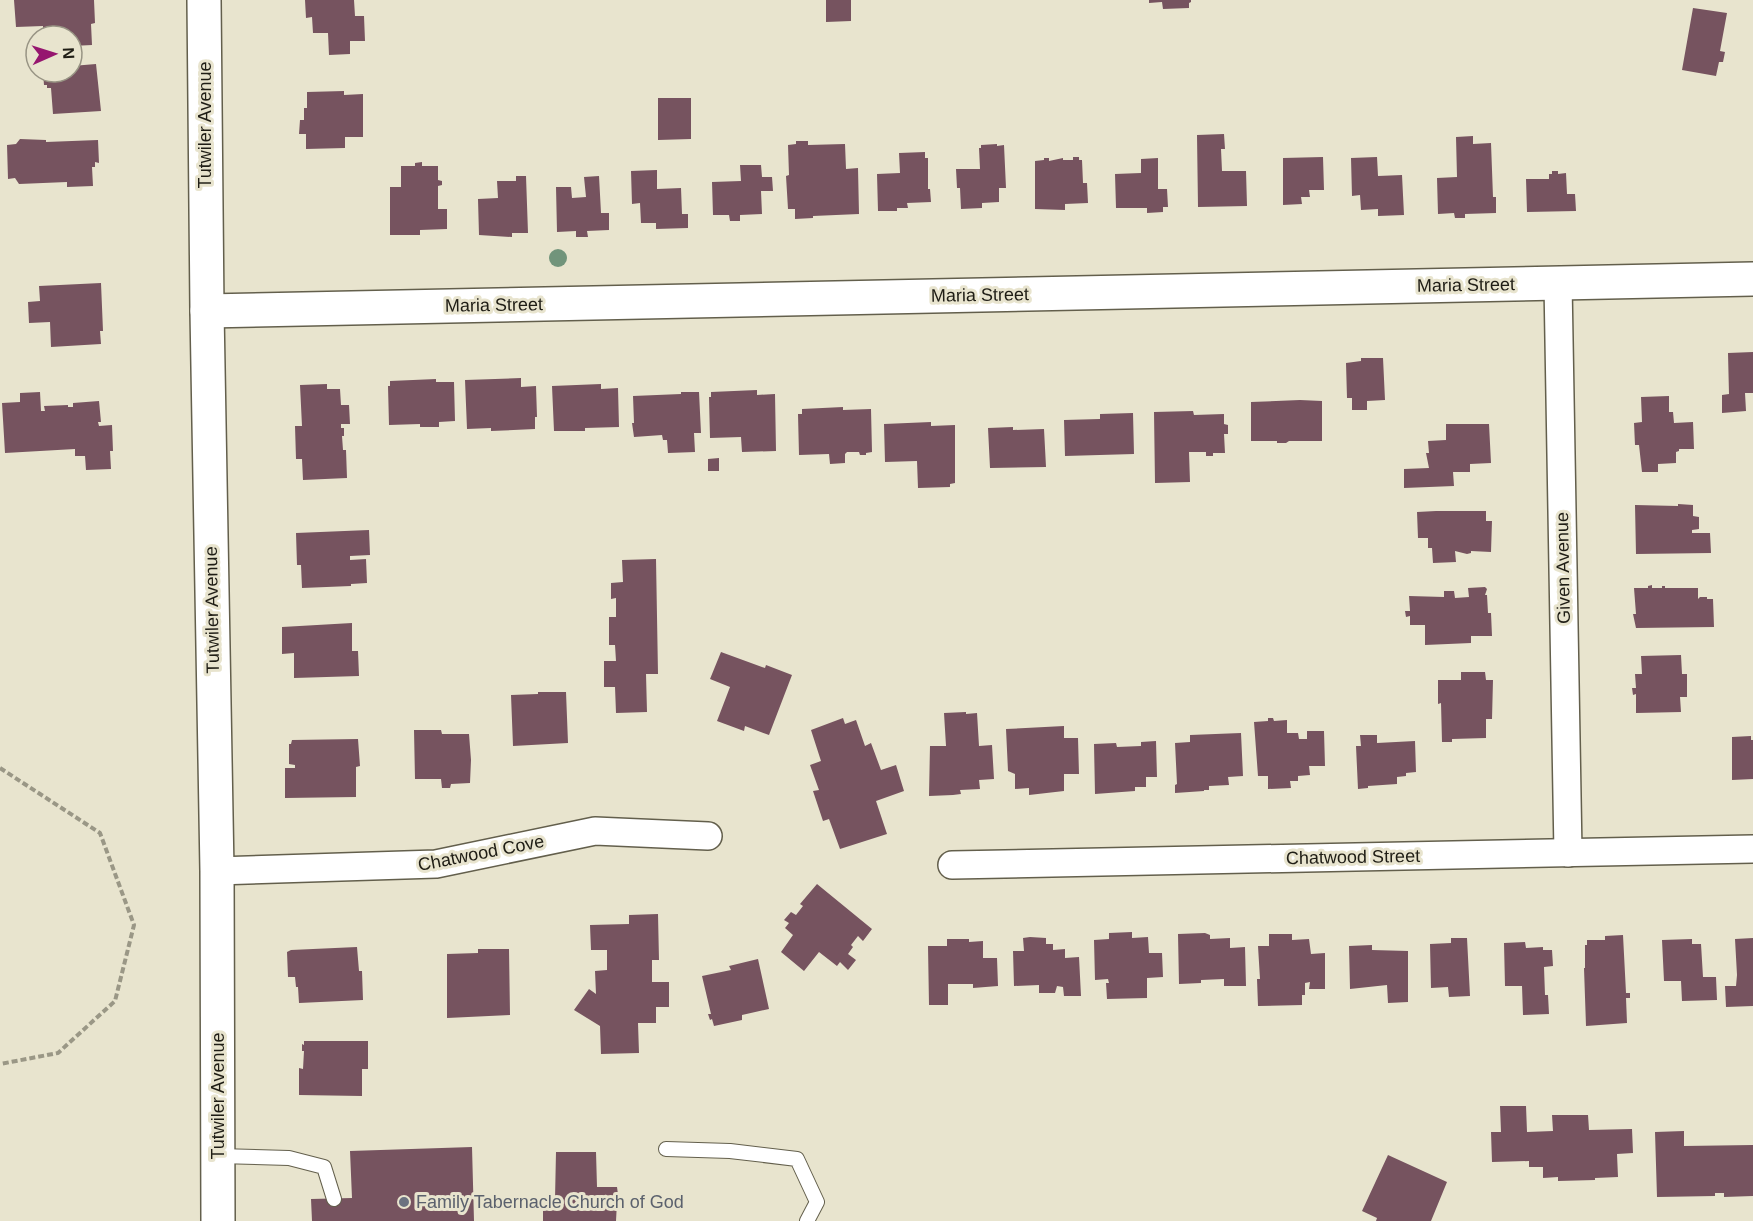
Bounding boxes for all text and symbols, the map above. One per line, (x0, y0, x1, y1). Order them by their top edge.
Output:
north arrow (24, 24, 84, 84)
text: N (60, 47, 77, 59)
street label: Tutwiler Avenue (195, 61, 215, 189)
street label: Maria Street (1417, 274, 1515, 296)
street label: Maria Street (931, 284, 1029, 306)
street label: Maria Street (445, 294, 543, 316)
street label: Given Avenue (1552, 512, 1574, 624)
street label: Tutwiler Avenue (201, 546, 223, 674)
street label: Chatwood Cove (416, 831, 546, 875)
street label: Chatwood Street (1286, 846, 1420, 868)
street label: Tutwiler Avenue (208, 1032, 228, 1160)
place label: Family Tabernacle Church of God (416, 1192, 684, 1212)
marker: Family Tabernacle Church of God (397, 1195, 411, 1209)

